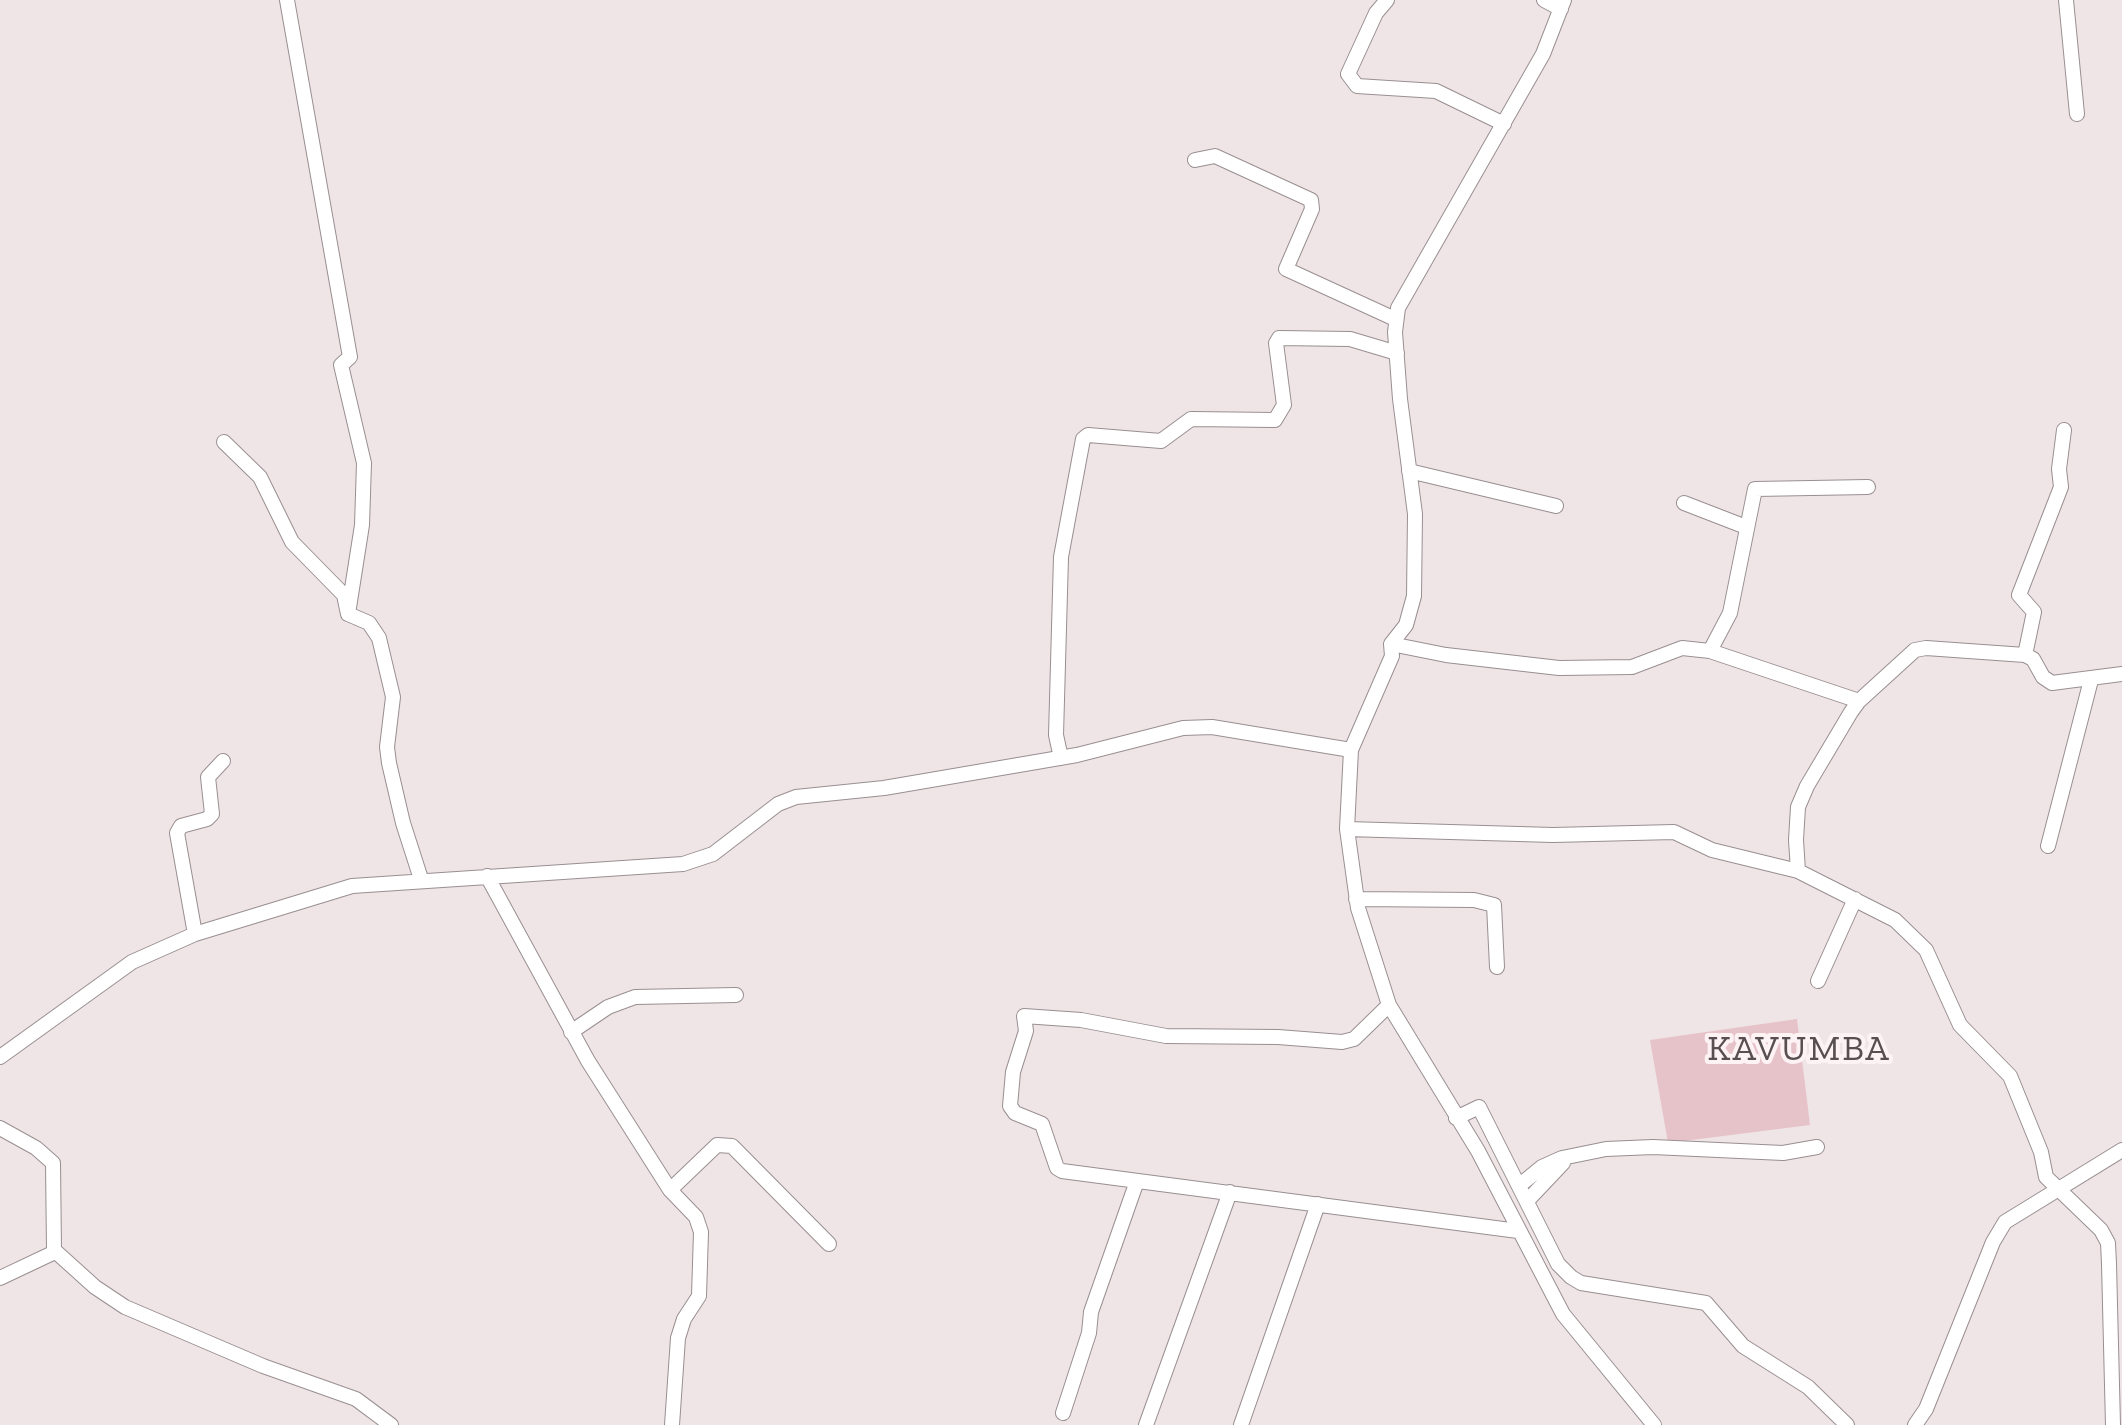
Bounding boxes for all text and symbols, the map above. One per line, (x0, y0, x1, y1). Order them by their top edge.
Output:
district label: KAVUMBA (1707, 1028, 1891, 1072)

